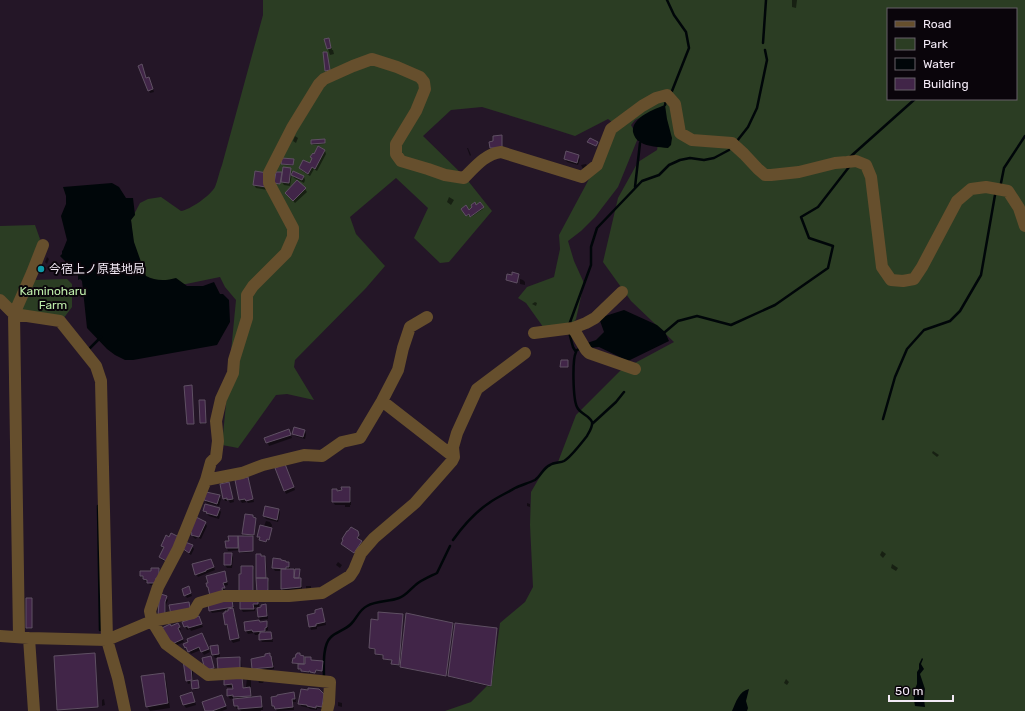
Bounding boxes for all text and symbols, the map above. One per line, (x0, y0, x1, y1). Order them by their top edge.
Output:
legend (887, 8, 1017, 100)
text: Road (923, 17, 951, 31)
text: Park (923, 37, 949, 51)
text: Water (923, 57, 955, 71)
text: Building (923, 77, 969, 91)
place label: 今宿上ノ原基地局 (49, 262, 145, 276)
marker: 今宿上ノ原基地局 (36, 264, 46, 274)
park label: Kaminoharu Farm (19, 284, 87, 312)
scale bar (889, 677, 953, 703)
text: 50 m (895, 684, 923, 698)

